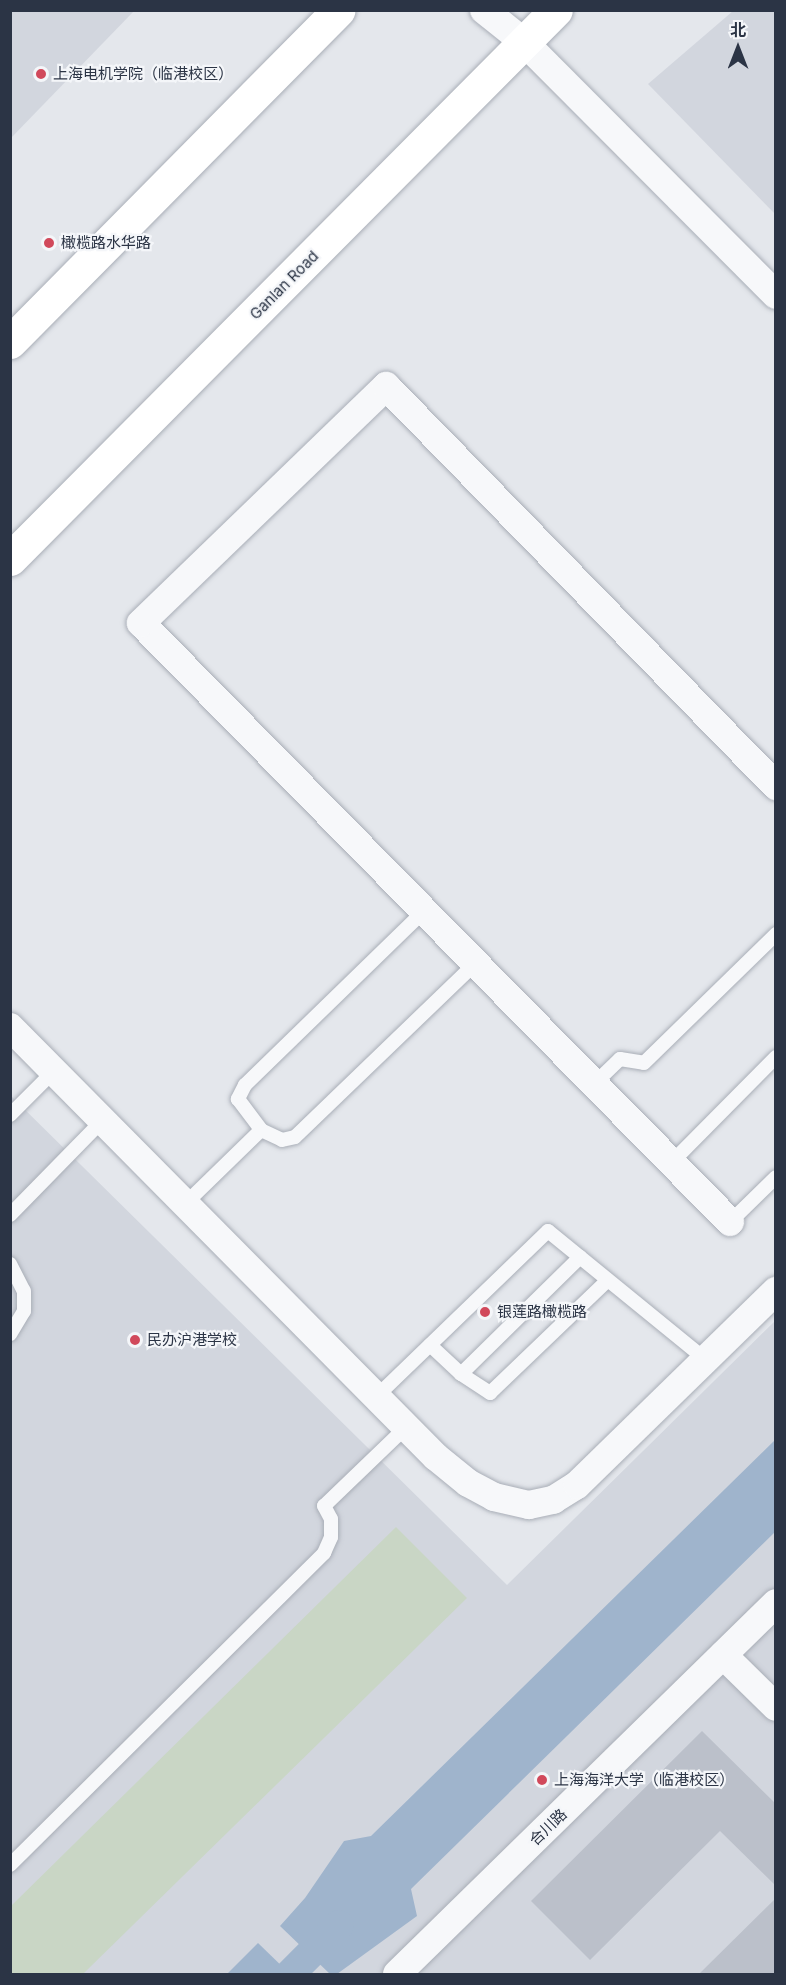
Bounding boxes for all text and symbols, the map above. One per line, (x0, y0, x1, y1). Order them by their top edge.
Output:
north arrow (708, 18, 768, 78)
text: 北 (730, 20, 746, 40)
place label: 上海电机学院（临港校区） (53, 65, 233, 83)
marker: 上海电机学院（临港校区） (34, 67, 48, 81)
place label: 橄榄路水华路 (61, 234, 151, 252)
marker: 橄榄路水华路 (42, 236, 56, 250)
street label: Ganlan Road (246, 247, 322, 323)
place label: 银莲路橄榄路 (497, 1303, 587, 1321)
marker: 银莲路橄榄路 (478, 1305, 492, 1319)
place label: 民办沪港学校 (147, 1331, 237, 1349)
marker: 民办沪港学校 (128, 1333, 142, 1347)
place label: 上海海洋大学（临港校区） (554, 1771, 734, 1789)
marker: 上海海洋大学（临港校区） (535, 1773, 549, 1787)
street label: 合川路 (526, 1805, 570, 1849)

